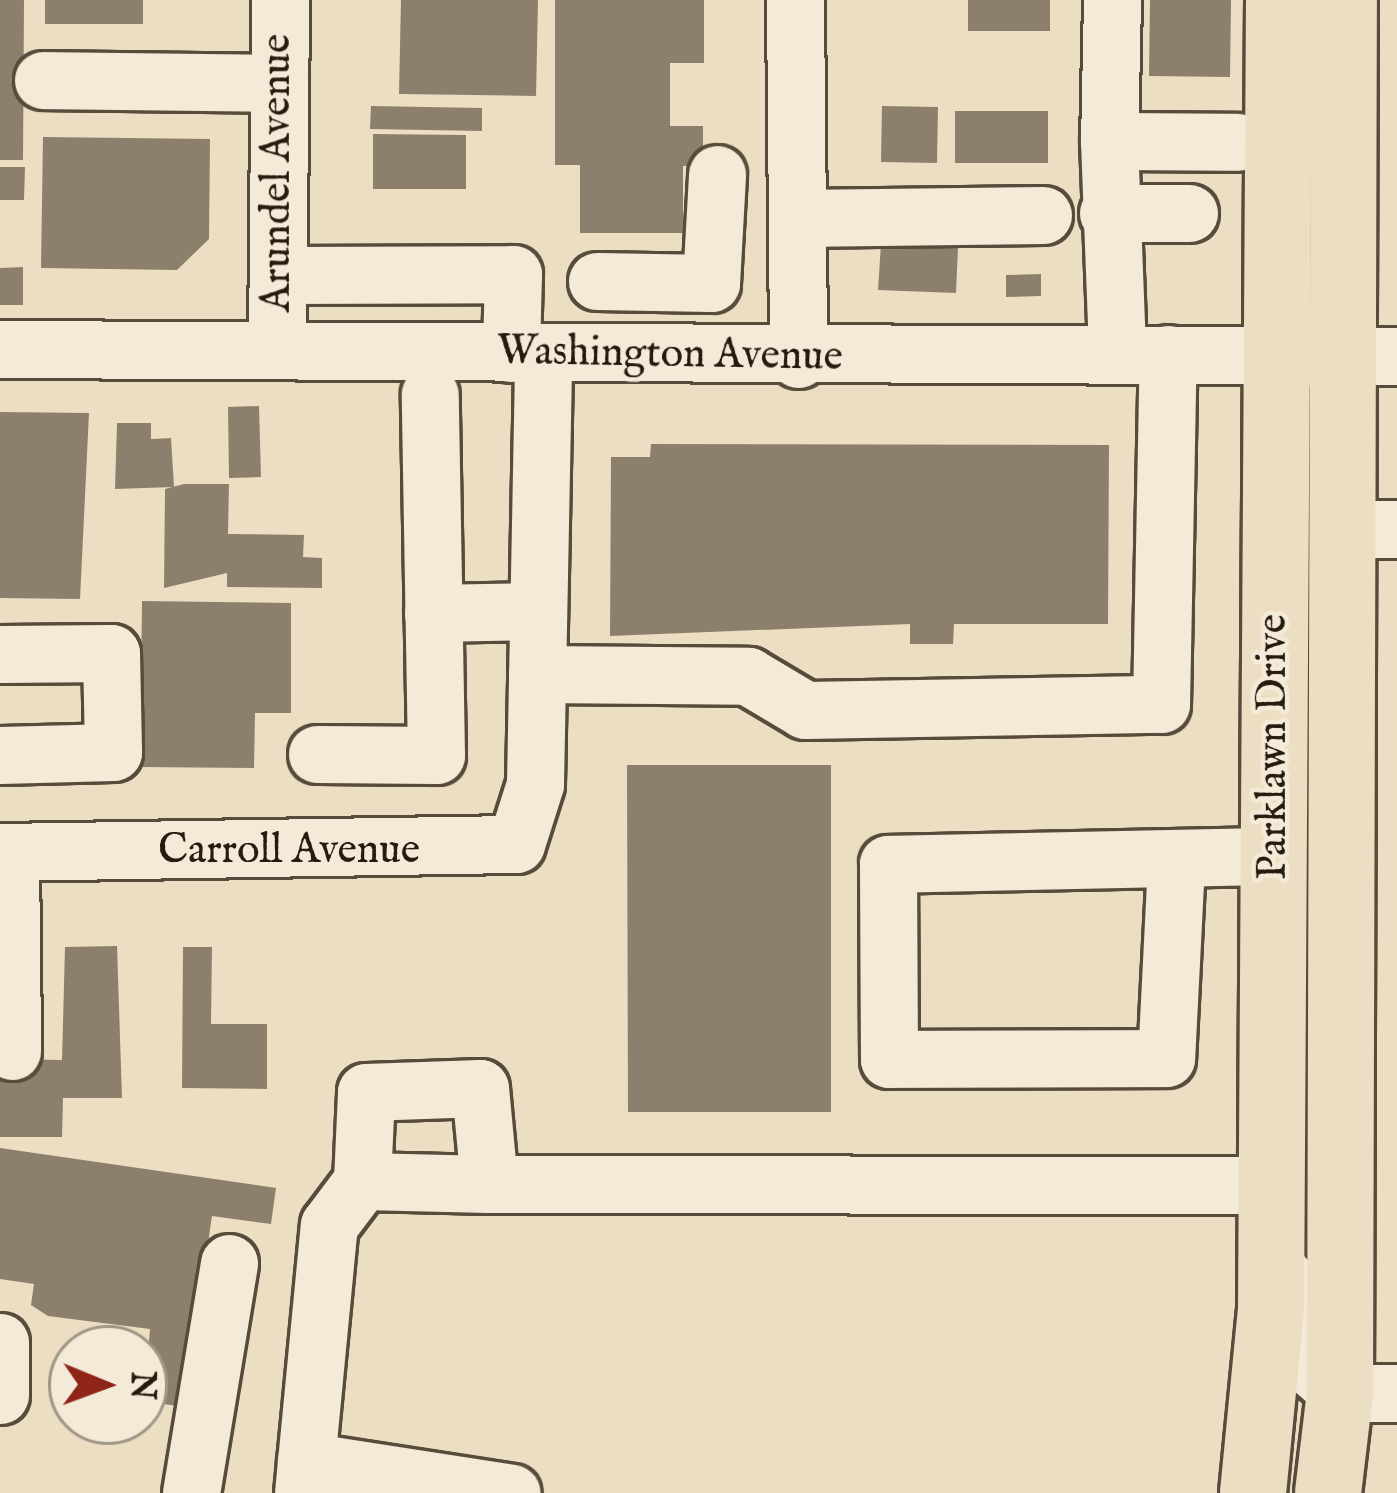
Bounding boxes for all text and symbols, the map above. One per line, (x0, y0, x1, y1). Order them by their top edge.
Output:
street label: Arundel Avenue (253, 34, 303, 312)
street label: Washington Avenue (497, 327, 843, 383)
street label: Parklawn Drive (1249, 614, 1299, 880)
street label: Carroll Avenue (158, 826, 420, 876)
north arrow (48, 1325, 168, 1445)
text: N (120, 1371, 162, 1400)

